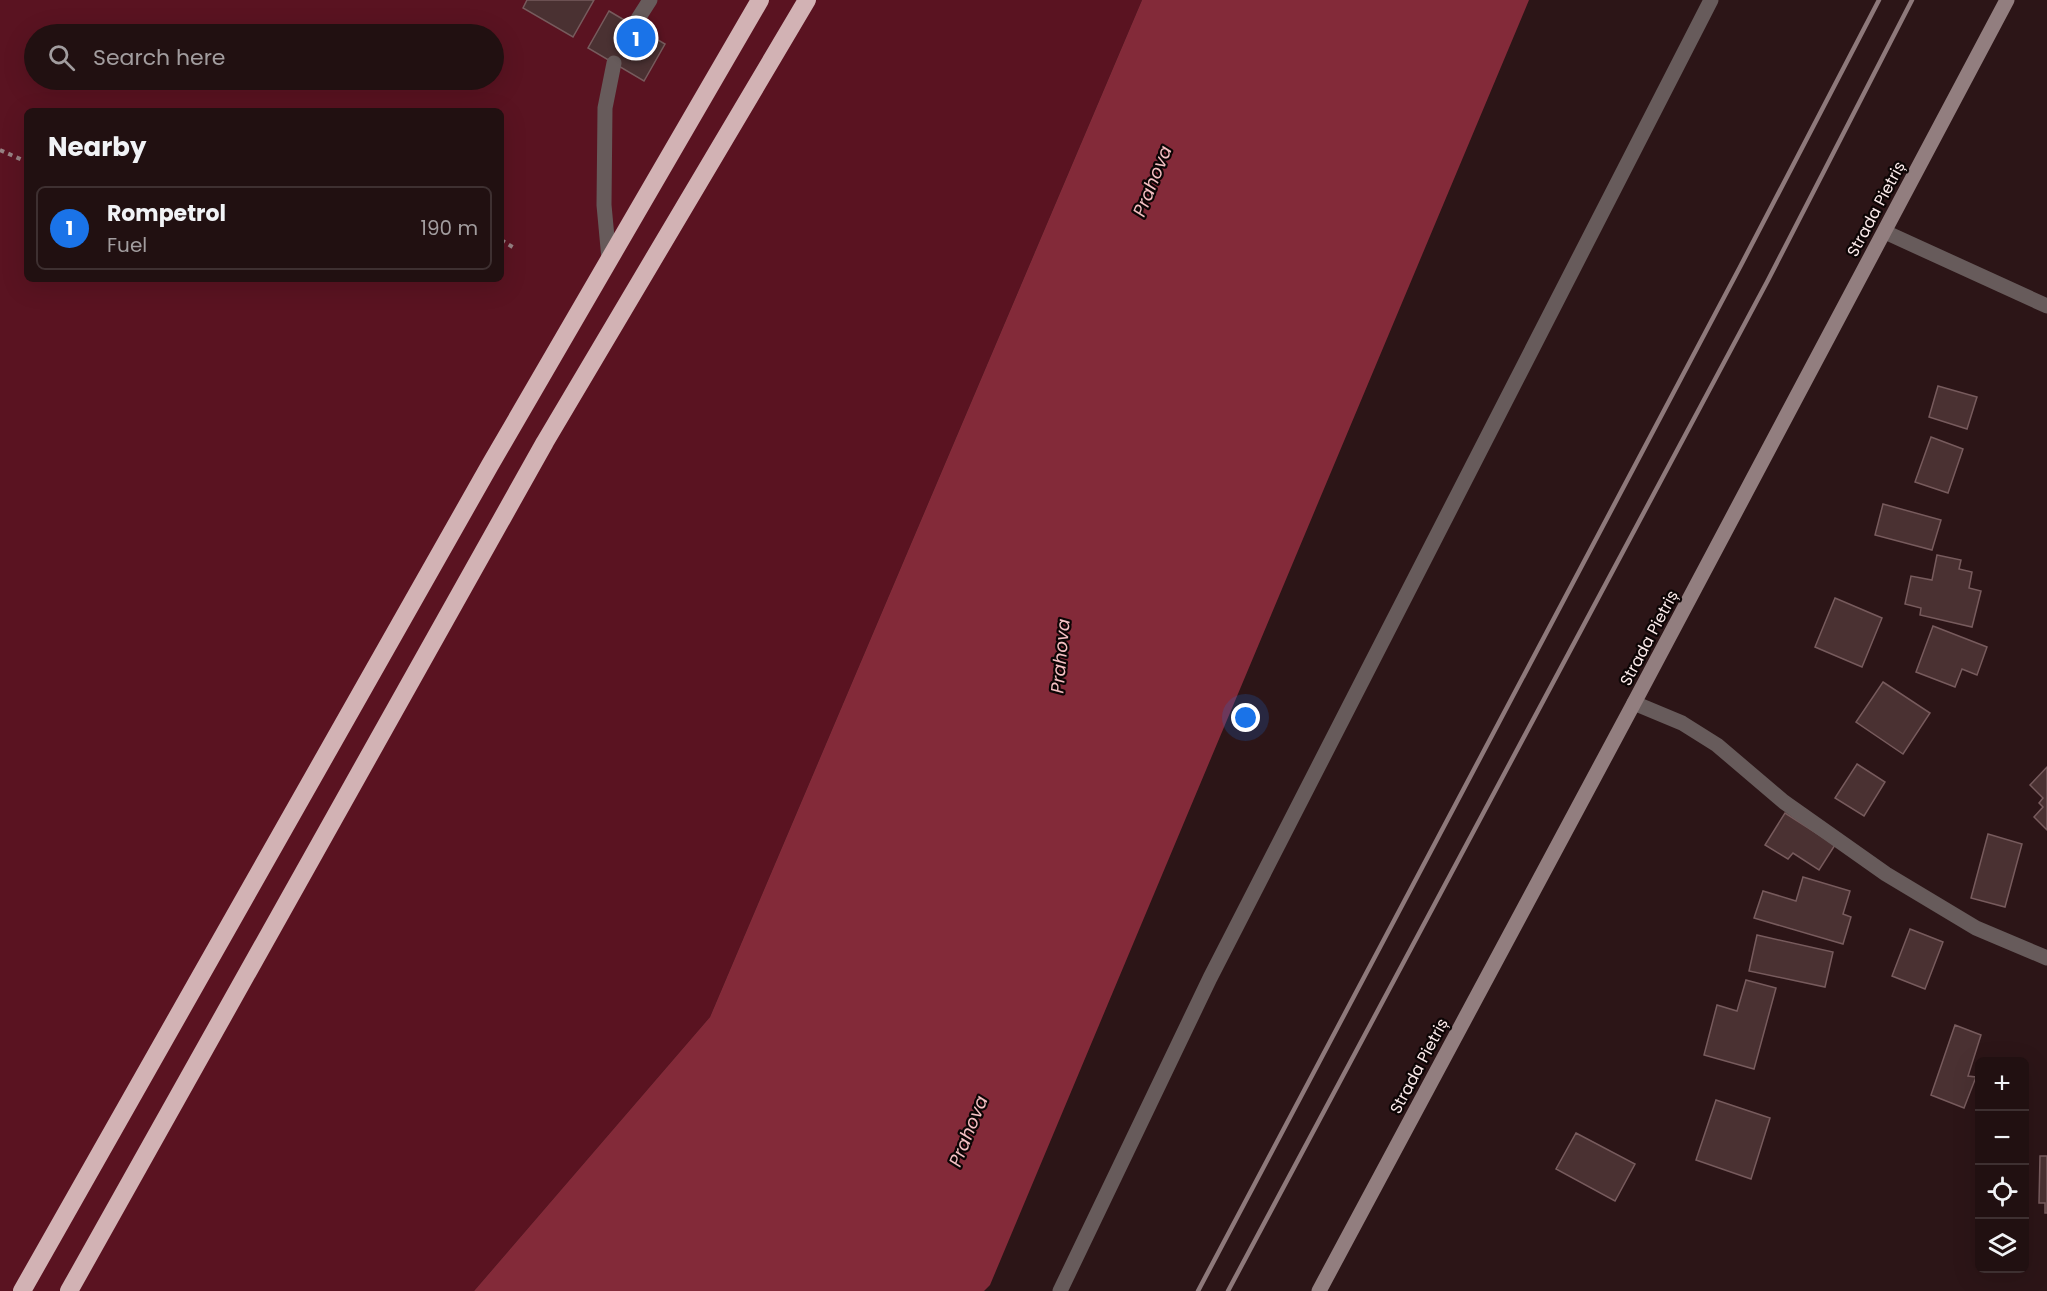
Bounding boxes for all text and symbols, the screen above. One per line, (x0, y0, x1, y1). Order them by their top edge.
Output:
pin: 1 (616, 15, 656, 60)
search box (24, 24, 504, 90)
icon: search (45, 41, 78, 74)
text: Search here (93, 42, 226, 73)
text: Nearby (48, 129, 146, 165)
water label: Prahova (1126, 142, 1178, 220)
street label: Strada Pietriș (1841, 157, 1911, 261)
text: Rompetrol (107, 198, 226, 229)
text: 1 (66, 214, 73, 242)
text: 190 m (421, 214, 478, 242)
text: Fuel (107, 231, 147, 259)
street label: Strada Pietriș (1614, 586, 1684, 690)
water label: Prahova (1044, 618, 1076, 694)
your location (1231, 703, 1260, 732)
street label: Strada Pietriș (1384, 1014, 1454, 1118)
map controls (1975, 1057, 2029, 1273)
button: + (1975, 1057, 2029, 1111)
water label: Prahova (942, 1092, 994, 1170)
button: − (1975, 1111, 2029, 1165)
button: locate (1975, 1165, 2029, 1219)
button: layers (1975, 1219, 2029, 1273)

